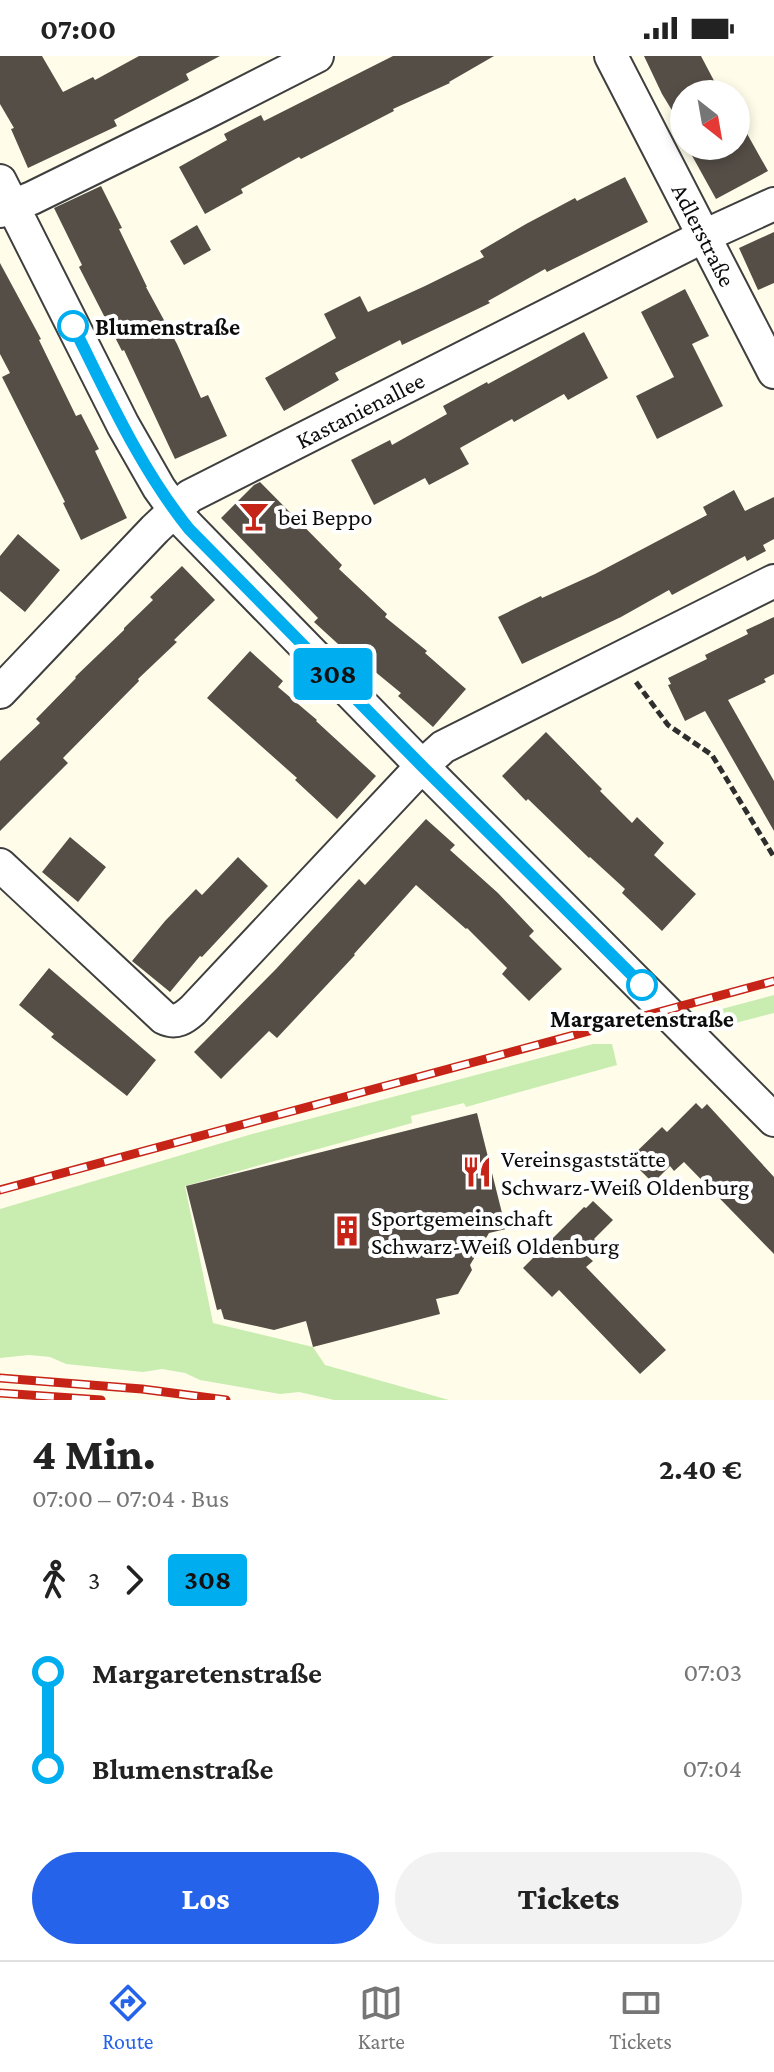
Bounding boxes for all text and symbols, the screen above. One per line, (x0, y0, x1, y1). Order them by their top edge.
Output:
text: 07:00 (40, 12, 116, 45)
north arrow (670, 80, 750, 160)
map controls (670, 80, 750, 160)
street label: Adlerstraße (667, 179, 741, 291)
marker: Blumenstraße (58, 311, 88, 341)
place label: Blumenstraße (95, 313, 240, 340)
street label: Kastanienallee (291, 366, 429, 454)
bar icon: bei Beppo (237, 499, 271, 533)
place label: bei Beppo (278, 503, 372, 530)
line badge: 308 (287, 648, 379, 700)
text: 308 (310, 658, 356, 689)
marker: Margaretenstraße (627, 970, 657, 1000)
place label: Margaretenstraße (550, 1005, 734, 1032)
place label: Vereinsgaststätte Schwarz-Weiß Oldenburg (501, 1145, 750, 1200)
restaurant icon: Vereinsgaststätte Schwarz-Weiß Oldenburg (460, 1155, 494, 1189)
place label: Sportgemeinschaft Schwarz-Weiß Oldenburg (371, 1204, 620, 1259)
building icon: Sportgemeinschaft Schwarz-Weiß Oldenburg (330, 1214, 364, 1248)
text: 4 Min. (32, 1430, 156, 1478)
text: 2.40 € (659, 1452, 742, 1485)
text: 07:00 – 07:04 · Bus (32, 1484, 229, 1513)
icon: walk (32, 1558, 76, 1602)
icon: forward (112, 1558, 156, 1602)
text: 308 (184, 1564, 231, 1595)
text: 3 (88, 1566, 100, 1595)
text: Margaretenstraße (92, 1656, 322, 1689)
text: 07:03 (684, 1658, 742, 1687)
text: Blumenstraße (92, 1752, 273, 1785)
text: 07:04 (682, 1754, 742, 1783)
button: Los (32, 1852, 379, 1944)
button: Tickets (395, 1852, 742, 1944)
tab: Route (102, 1981, 153, 2054)
tab: Karte (358, 1981, 405, 2054)
tab: Tickets (609, 1981, 672, 2054)

